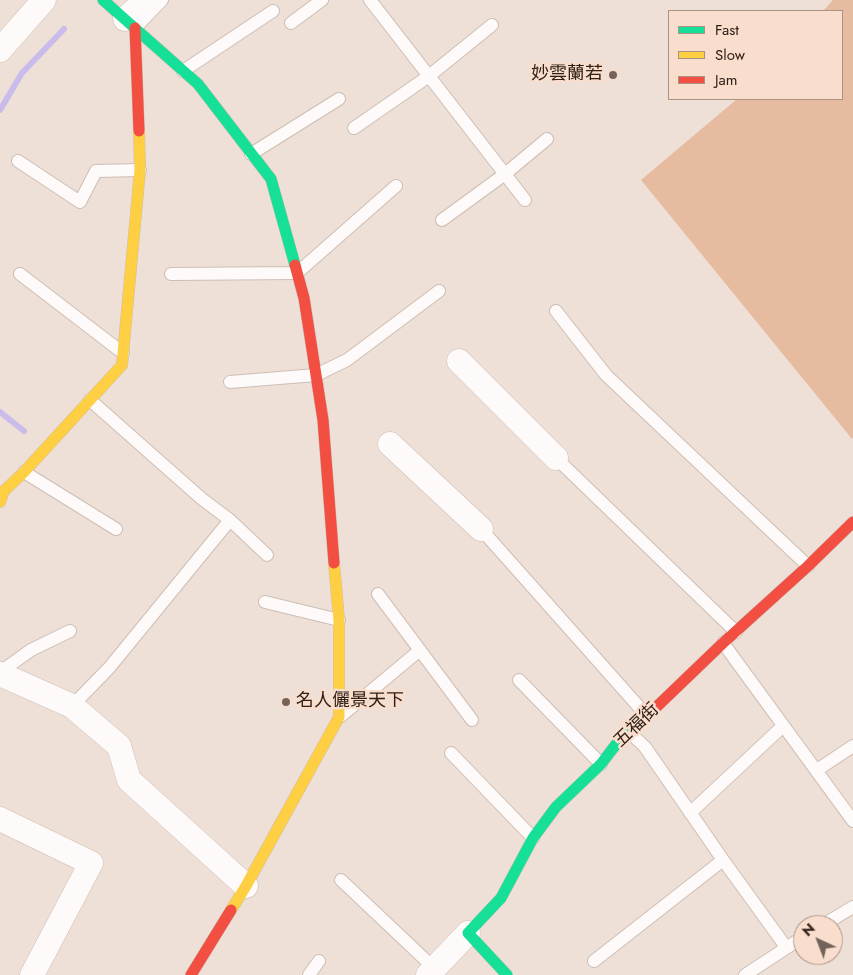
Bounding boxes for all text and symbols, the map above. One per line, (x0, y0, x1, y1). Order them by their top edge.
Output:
legend (668, 10, 843, 100)
text: Fast (715, 19, 739, 41)
text: Slow (715, 44, 745, 66)
place label: 妙雲蘭若 (531, 64, 603, 86)
marker: 妙雲蘭若 (607, 69, 619, 81)
text: Jam (715, 69, 738, 91)
place label: 名人儷景天下 (296, 691, 404, 713)
marker: 名人儷景天下 (280, 696, 292, 708)
street label: 五福街 (610, 699, 664, 753)
north arrow (793, 915, 843, 965)
text: N (798, 919, 819, 941)

